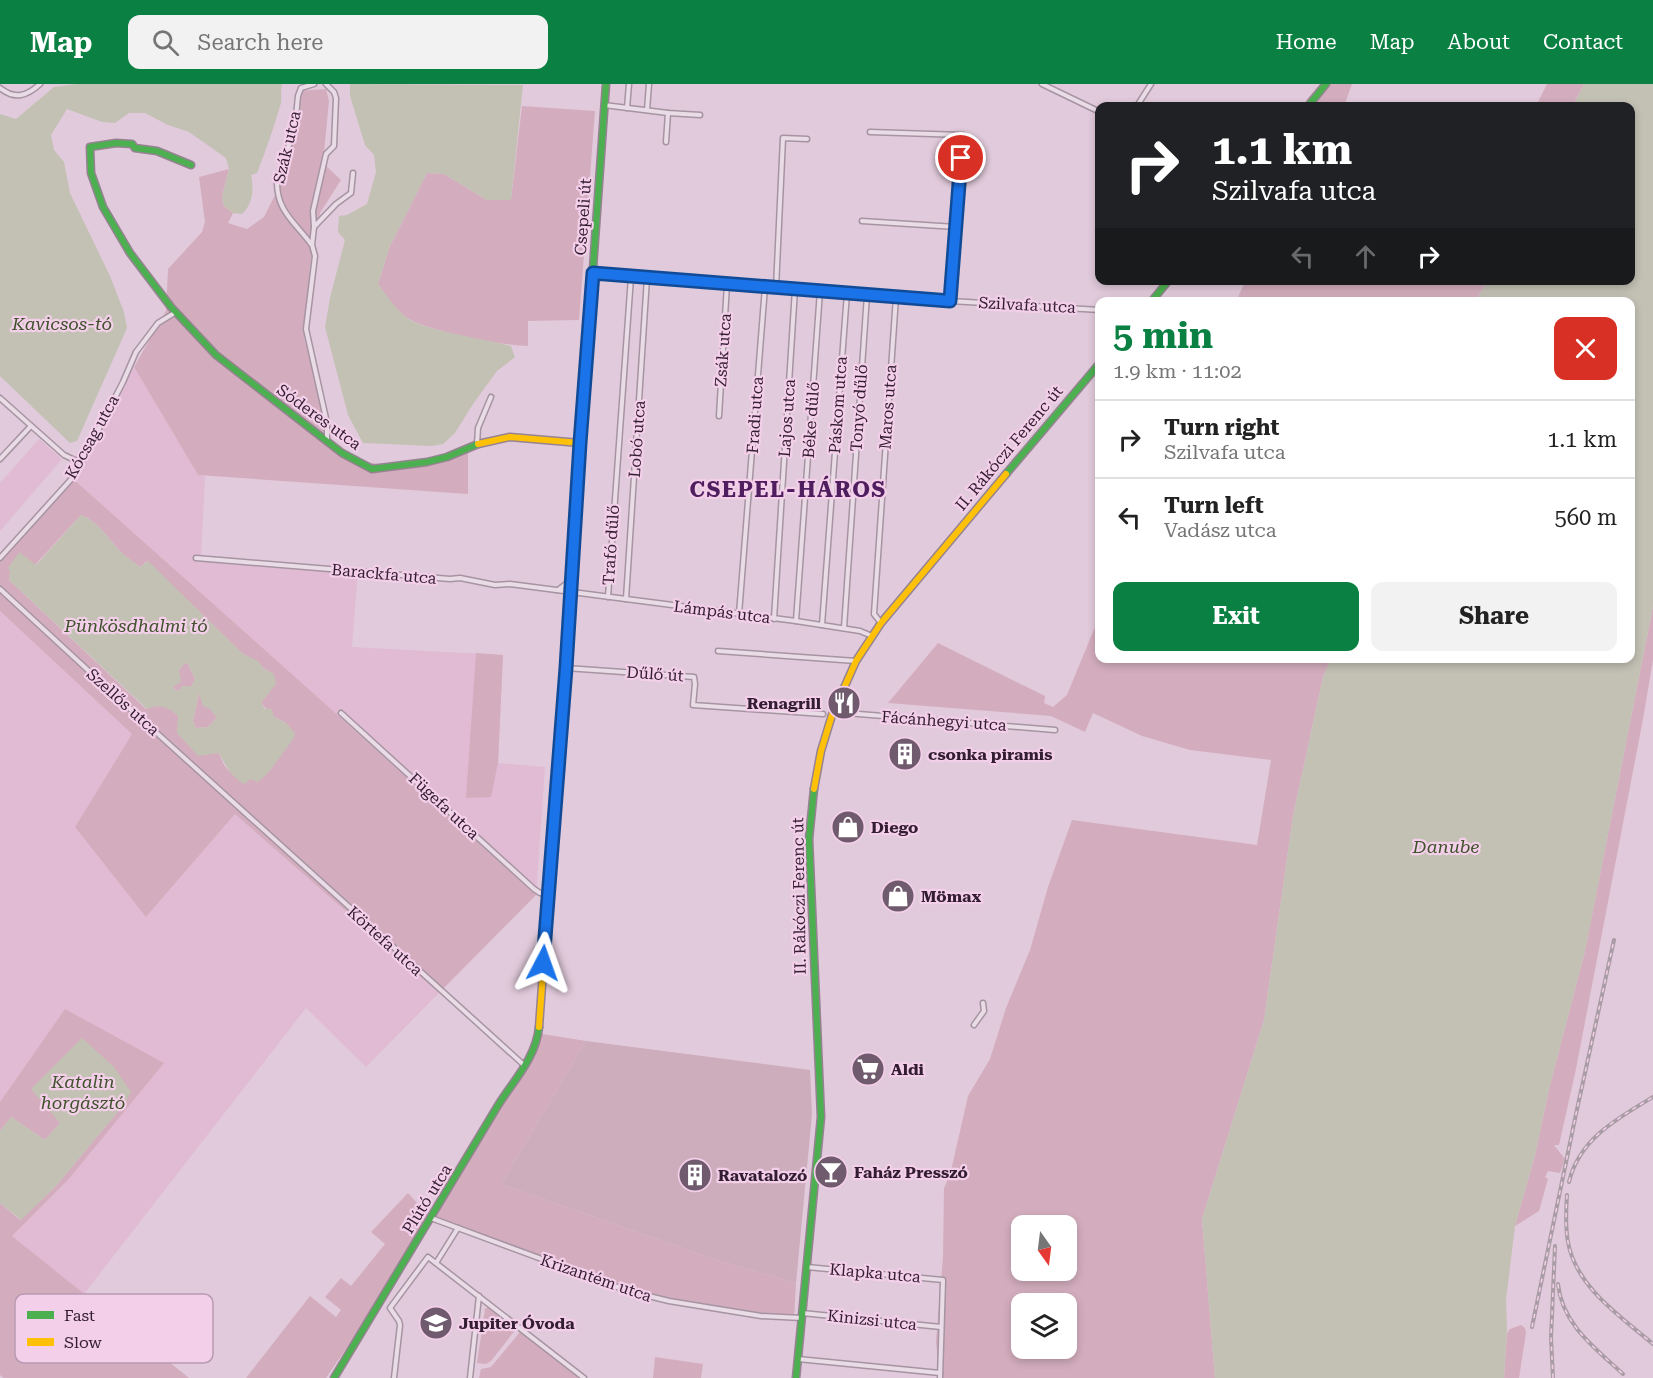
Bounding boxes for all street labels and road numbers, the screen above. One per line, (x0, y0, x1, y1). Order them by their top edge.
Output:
street label: Szák utca (269, 109, 305, 185)
street label: Csepeli út (571, 178, 595, 256)
street label: Szilvafa utca (978, 293, 1076, 317)
street label: Zsák utca (711, 312, 735, 388)
street label: Páskom utca (825, 355, 851, 454)
street label: Tonyó dűlő (846, 363, 872, 452)
street label: Maros utca (876, 364, 900, 450)
street label: Fradi utca (743, 376, 767, 454)
street label: Lajos utca (775, 378, 799, 458)
street label: Sóderes utca (273, 380, 365, 454)
street label: Béke dűlő (799, 381, 823, 459)
street label: II. Rákóczi Ferenc út (951, 382, 1067, 514)
street label: Kócsag utca (61, 391, 123, 482)
street label: Lobó utca (625, 399, 649, 478)
street label: Trafó dűlő (599, 504, 623, 586)
street label: Barackfa utca (331, 560, 438, 588)
street label: Lámpás utca (673, 597, 772, 627)
street label: Dűlő út (626, 663, 684, 685)
street label: Szellős utca (83, 665, 163, 740)
street label: Fácánhegyi utca (881, 707, 1007, 735)
street label: Fügefa utca (405, 769, 483, 844)
street label: II. Rákóczi Ferenc út (788, 817, 810, 975)
street label: Körtefa utca (343, 902, 427, 980)
street label: Plútó utca (398, 1161, 456, 1237)
street label: Krizantém utca (538, 1250, 654, 1306)
street label: Klapka utca (829, 1260, 922, 1286)
street label: Kinizsi utca (826, 1306, 918, 1334)

